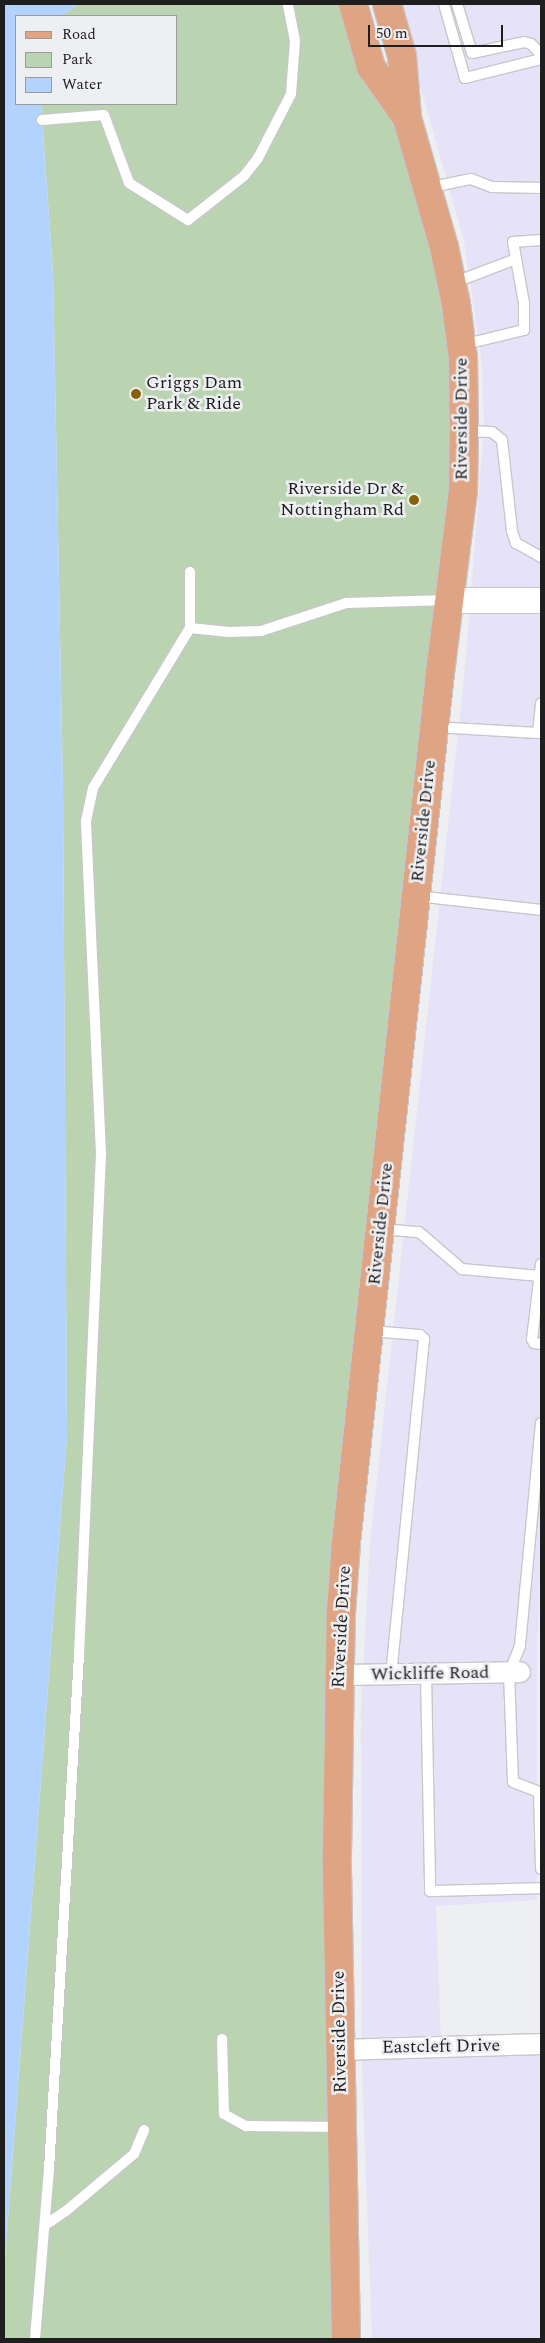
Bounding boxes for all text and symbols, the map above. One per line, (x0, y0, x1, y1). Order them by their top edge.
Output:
legend (15, 15, 178, 105)
scale bar (370, 15, 505, 47)
text: 50 m (376, 22, 408, 45)
text: Road (62, 23, 96, 46)
text: Park (62, 48, 93, 71)
text: Water (62, 73, 102, 96)
street label: Riverside Drive (451, 358, 473, 480)
place label: Griggs Dam Park & Ride (146, 373, 242, 416)
marker: Griggs Dam Park & Ride (130, 388, 142, 400)
place label: Riverside Dr & Nottingham Rd (280, 479, 404, 522)
marker: Riverside Dr & Nottingham Rd (408, 494, 420, 506)
street label: Riverside Drive (407, 759, 441, 883)
street label: Riverside Drive (364, 1162, 398, 1286)
street label: Riverside Drive (328, 1565, 356, 1689)
street label: Wickliffe Road (371, 1662, 489, 1686)
street label: Riverside Drive (328, 1970, 352, 2094)
street label: Eastcleft Drive (382, 2035, 500, 2059)

